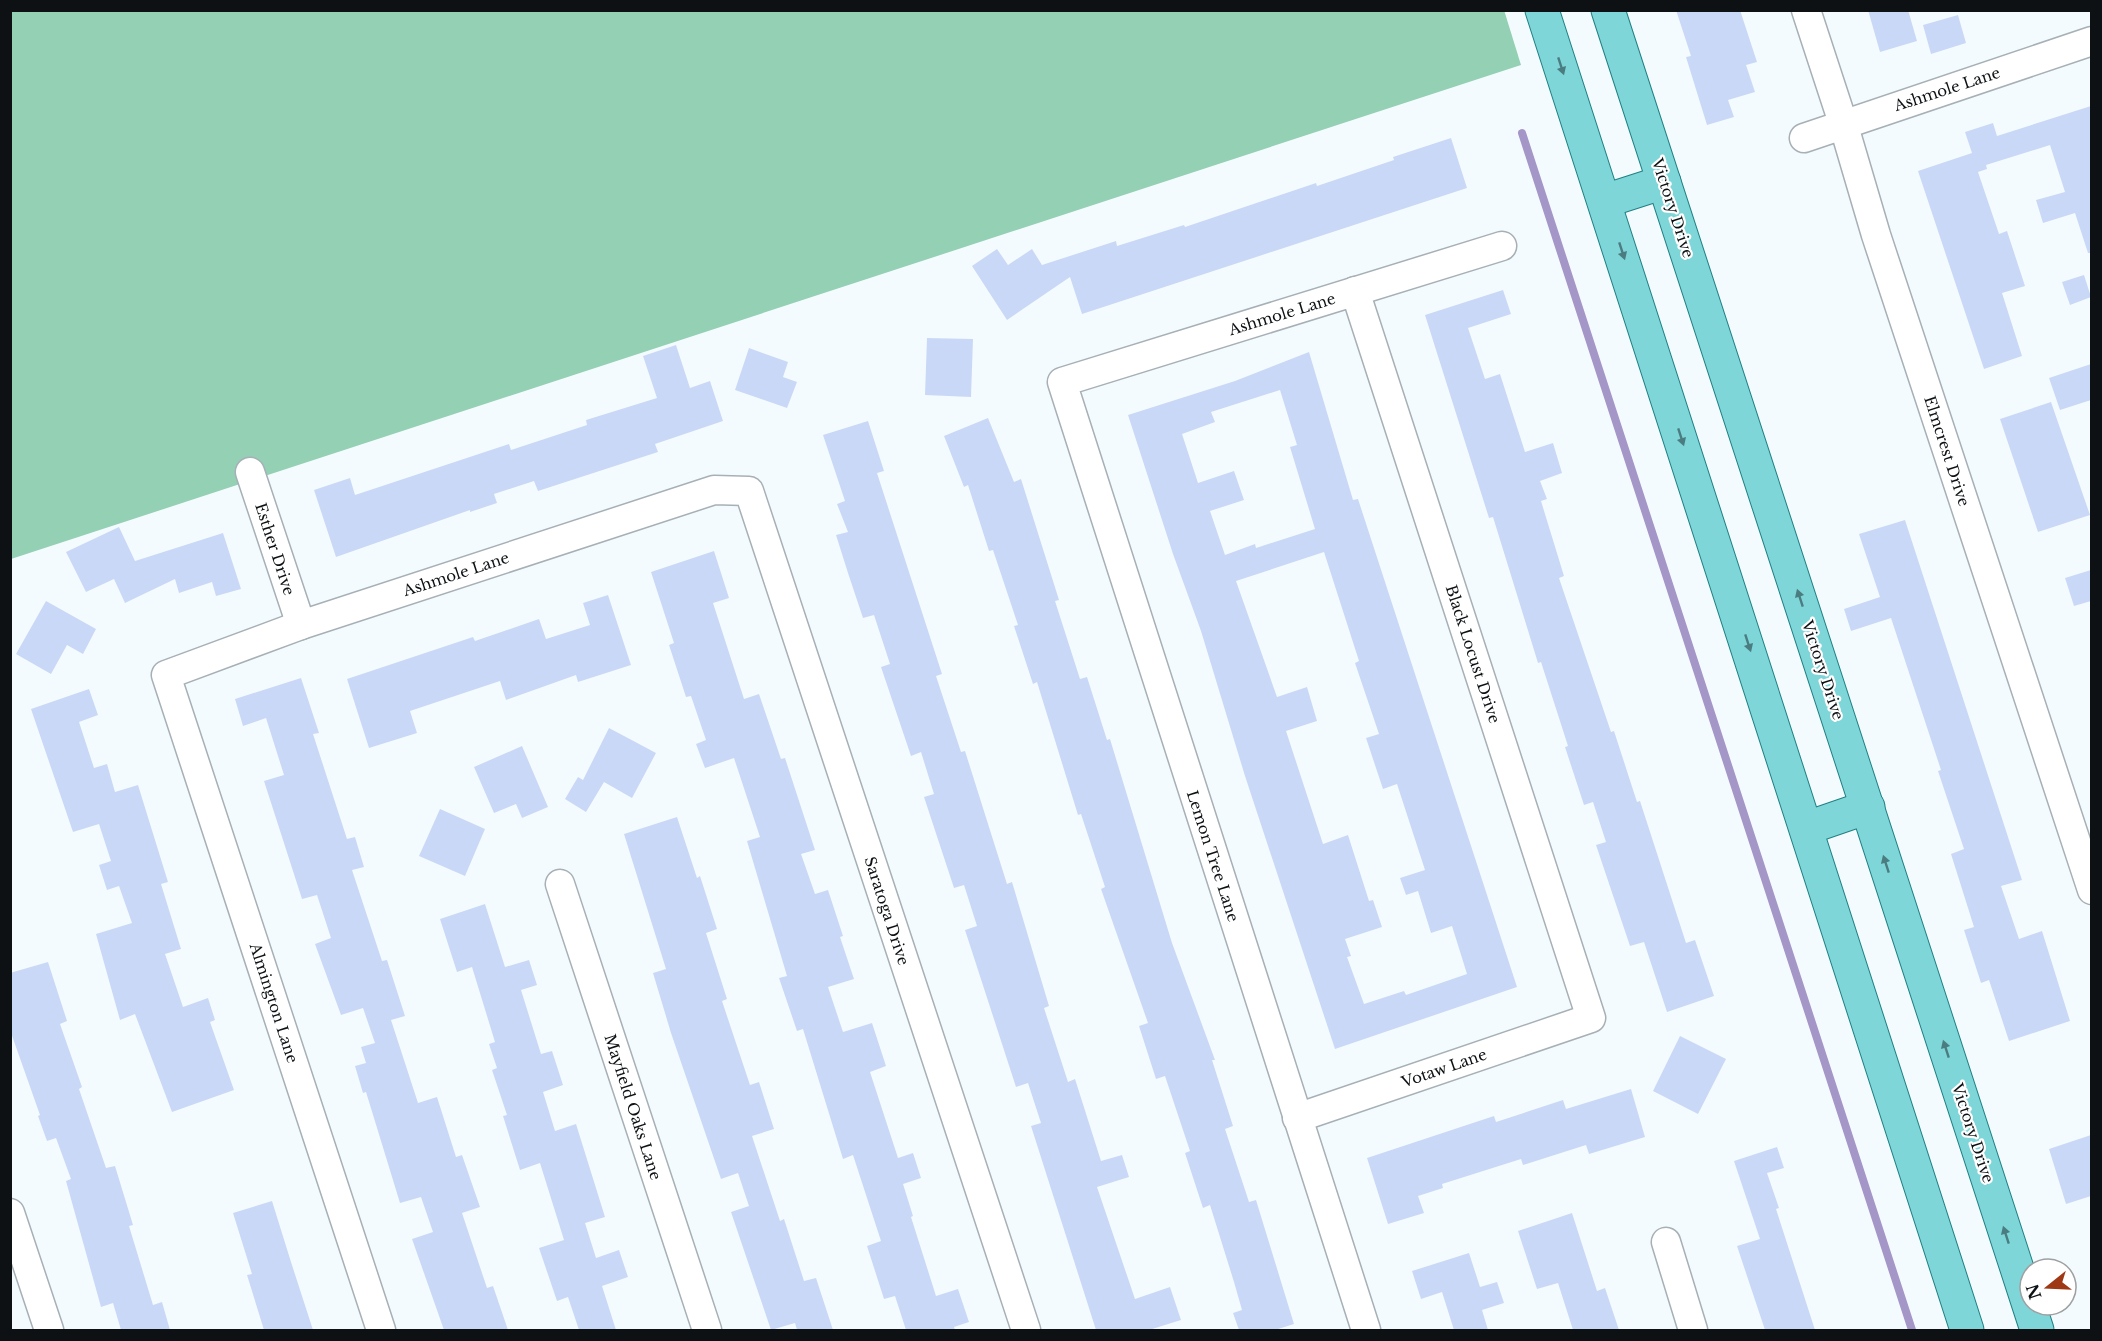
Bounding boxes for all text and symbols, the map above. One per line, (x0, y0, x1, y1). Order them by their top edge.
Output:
one-way arrow (1557, 57, 1566, 75)
street label: Ashmole Lane (1891, 63, 2003, 115)
street label: Victory Drive (1648, 155, 1698, 260)
one-way arrow (1617, 242, 1627, 260)
street label: Ashmole Lane (1225, 289, 1338, 340)
street label: Elmcrest Drive (1920, 393, 1974, 509)
one-way arrow (1677, 428, 1687, 446)
street label: Esther Drive (251, 500, 299, 598)
street label: Ashmole Lane (400, 548, 512, 600)
street label: Black Locust Drive (1442, 582, 1504, 726)
one-way arrow (1795, 589, 1804, 607)
street label: Victory Drive (1798, 617, 1848, 722)
one-way arrow (1743, 634, 1753, 652)
street label: Lemon Tree Lane (1183, 788, 1243, 924)
street label: Saratoga Drive (860, 854, 914, 968)
one-way arrow (1881, 855, 1890, 873)
street label: Almington Lane (245, 940, 302, 1066)
street label: Mayfield Oaks Lane (600, 1032, 666, 1182)
one-way arrow (1941, 1040, 1950, 1058)
street label: Votaw Lane (1398, 1045, 1489, 1092)
street label: Victory Drive (1948, 1080, 1998, 1185)
one-way arrow (2001, 1226, 2010, 1244)
north arrow (2018, 1257, 2078, 1317)
text: N (2022, 1281, 2046, 1302)

